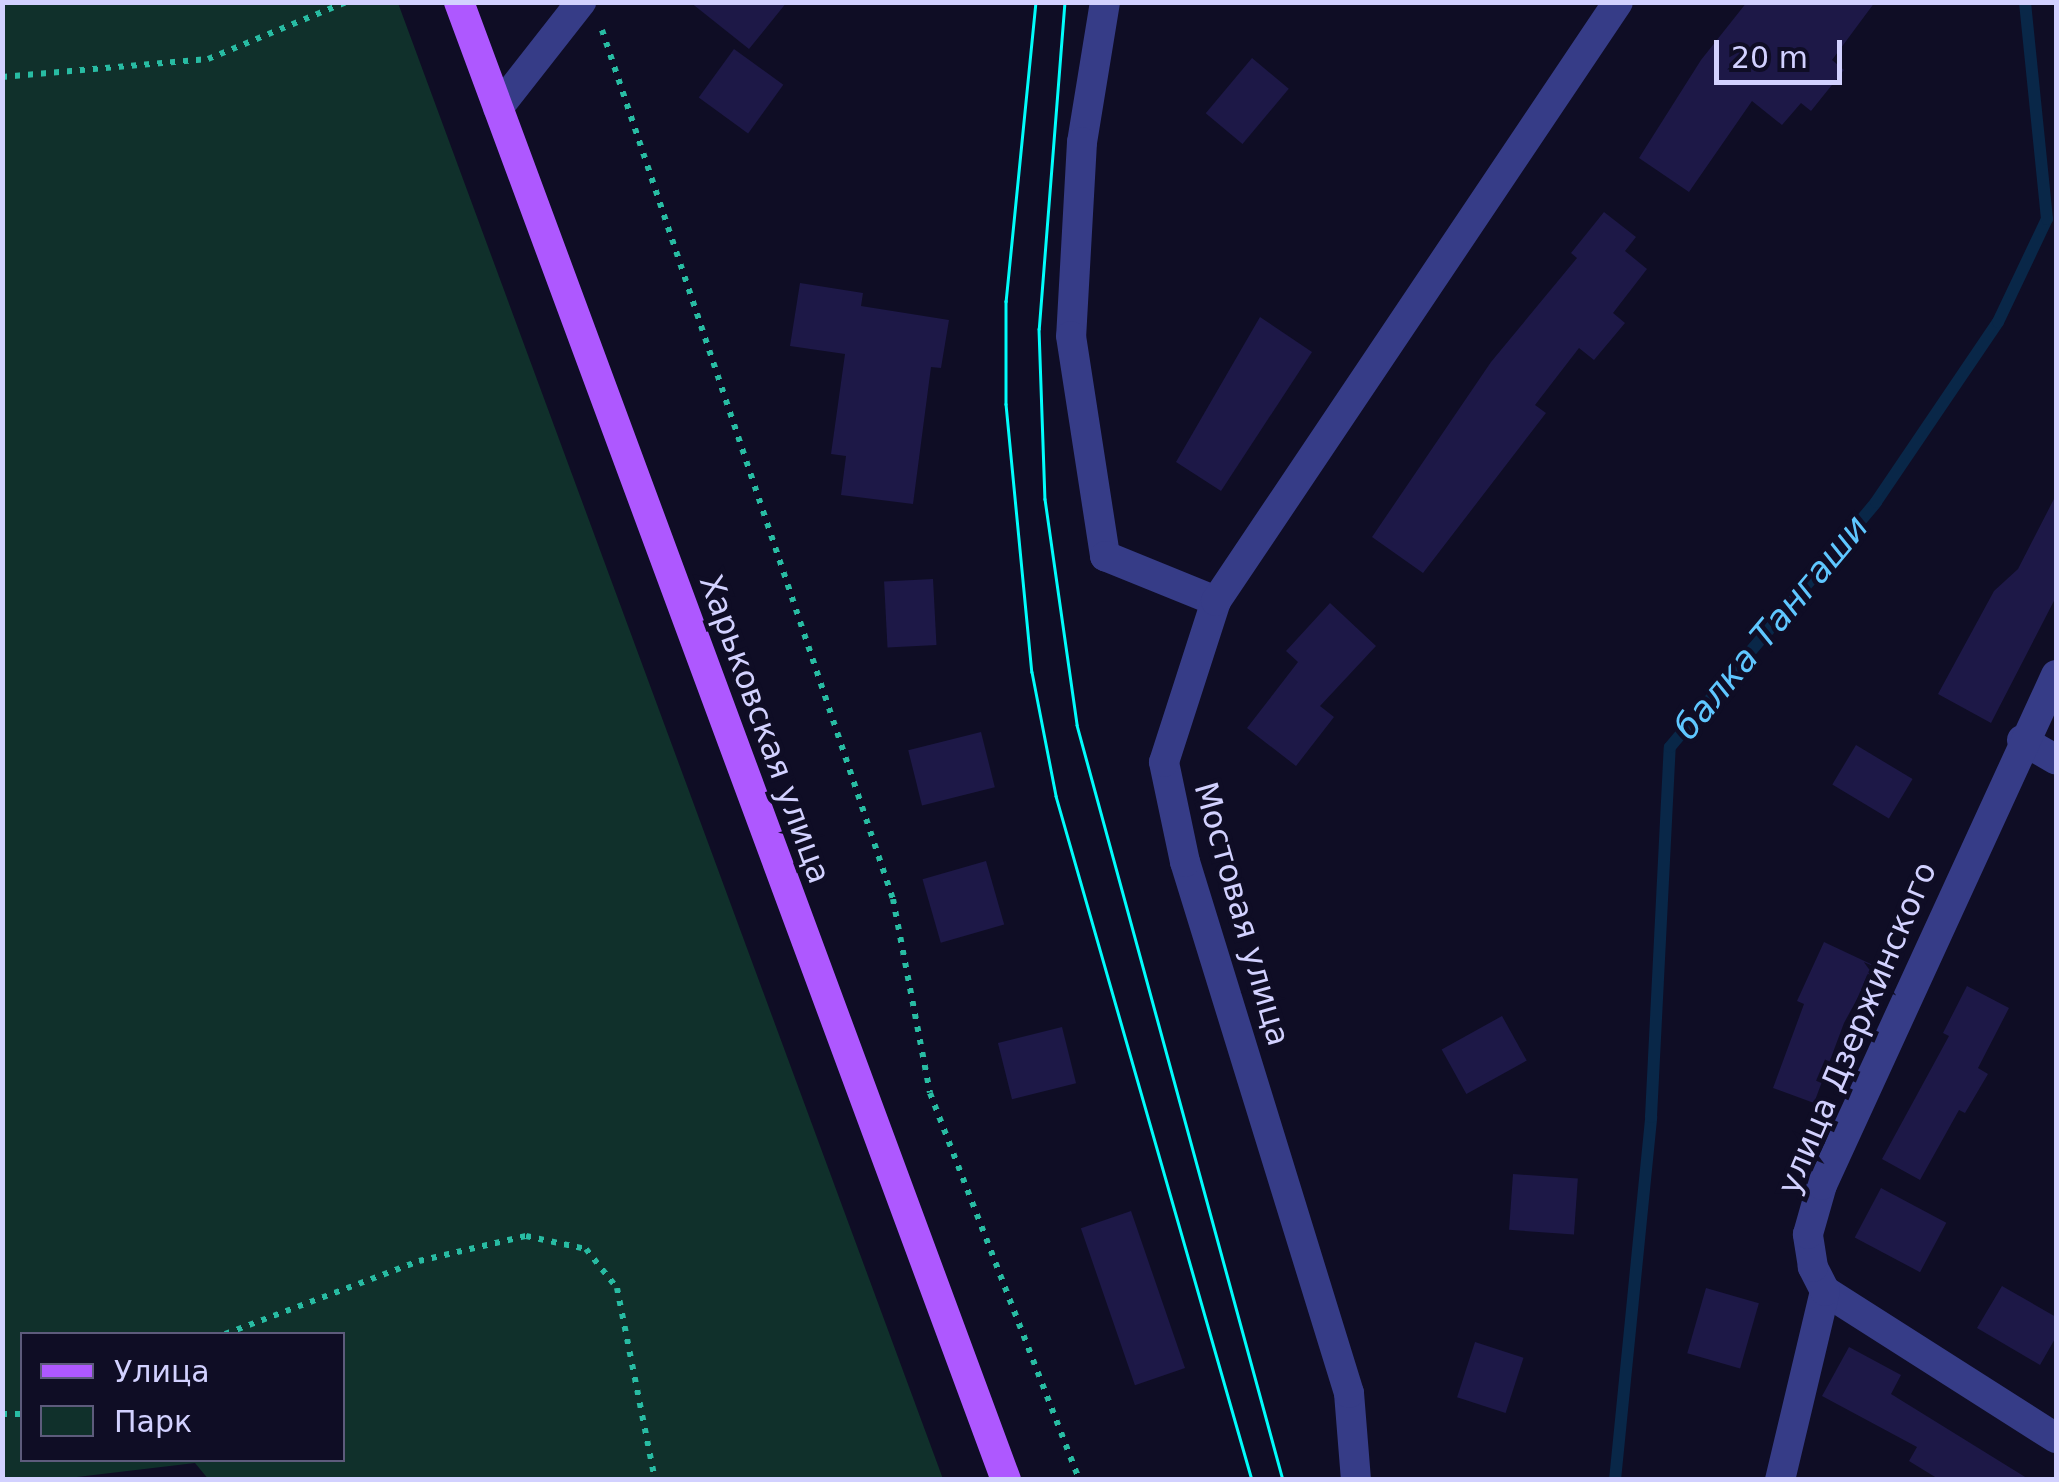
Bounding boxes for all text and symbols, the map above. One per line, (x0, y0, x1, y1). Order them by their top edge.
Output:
scale bar (1719, 20, 1846, 82)
text: 20 m (1731, 40, 1808, 75)
water label: балка Тангаши (1665, 506, 1877, 748)
street label: Харьковская улица (691, 569, 839, 889)
street label: Мостовая улица (1186, 778, 1298, 1050)
street label: улица Дзержинского (1770, 856, 1944, 1200)
legend (20, 1332, 345, 1462)
text: Улица (114, 1354, 210, 1389)
text: Парк (114, 1404, 192, 1439)

